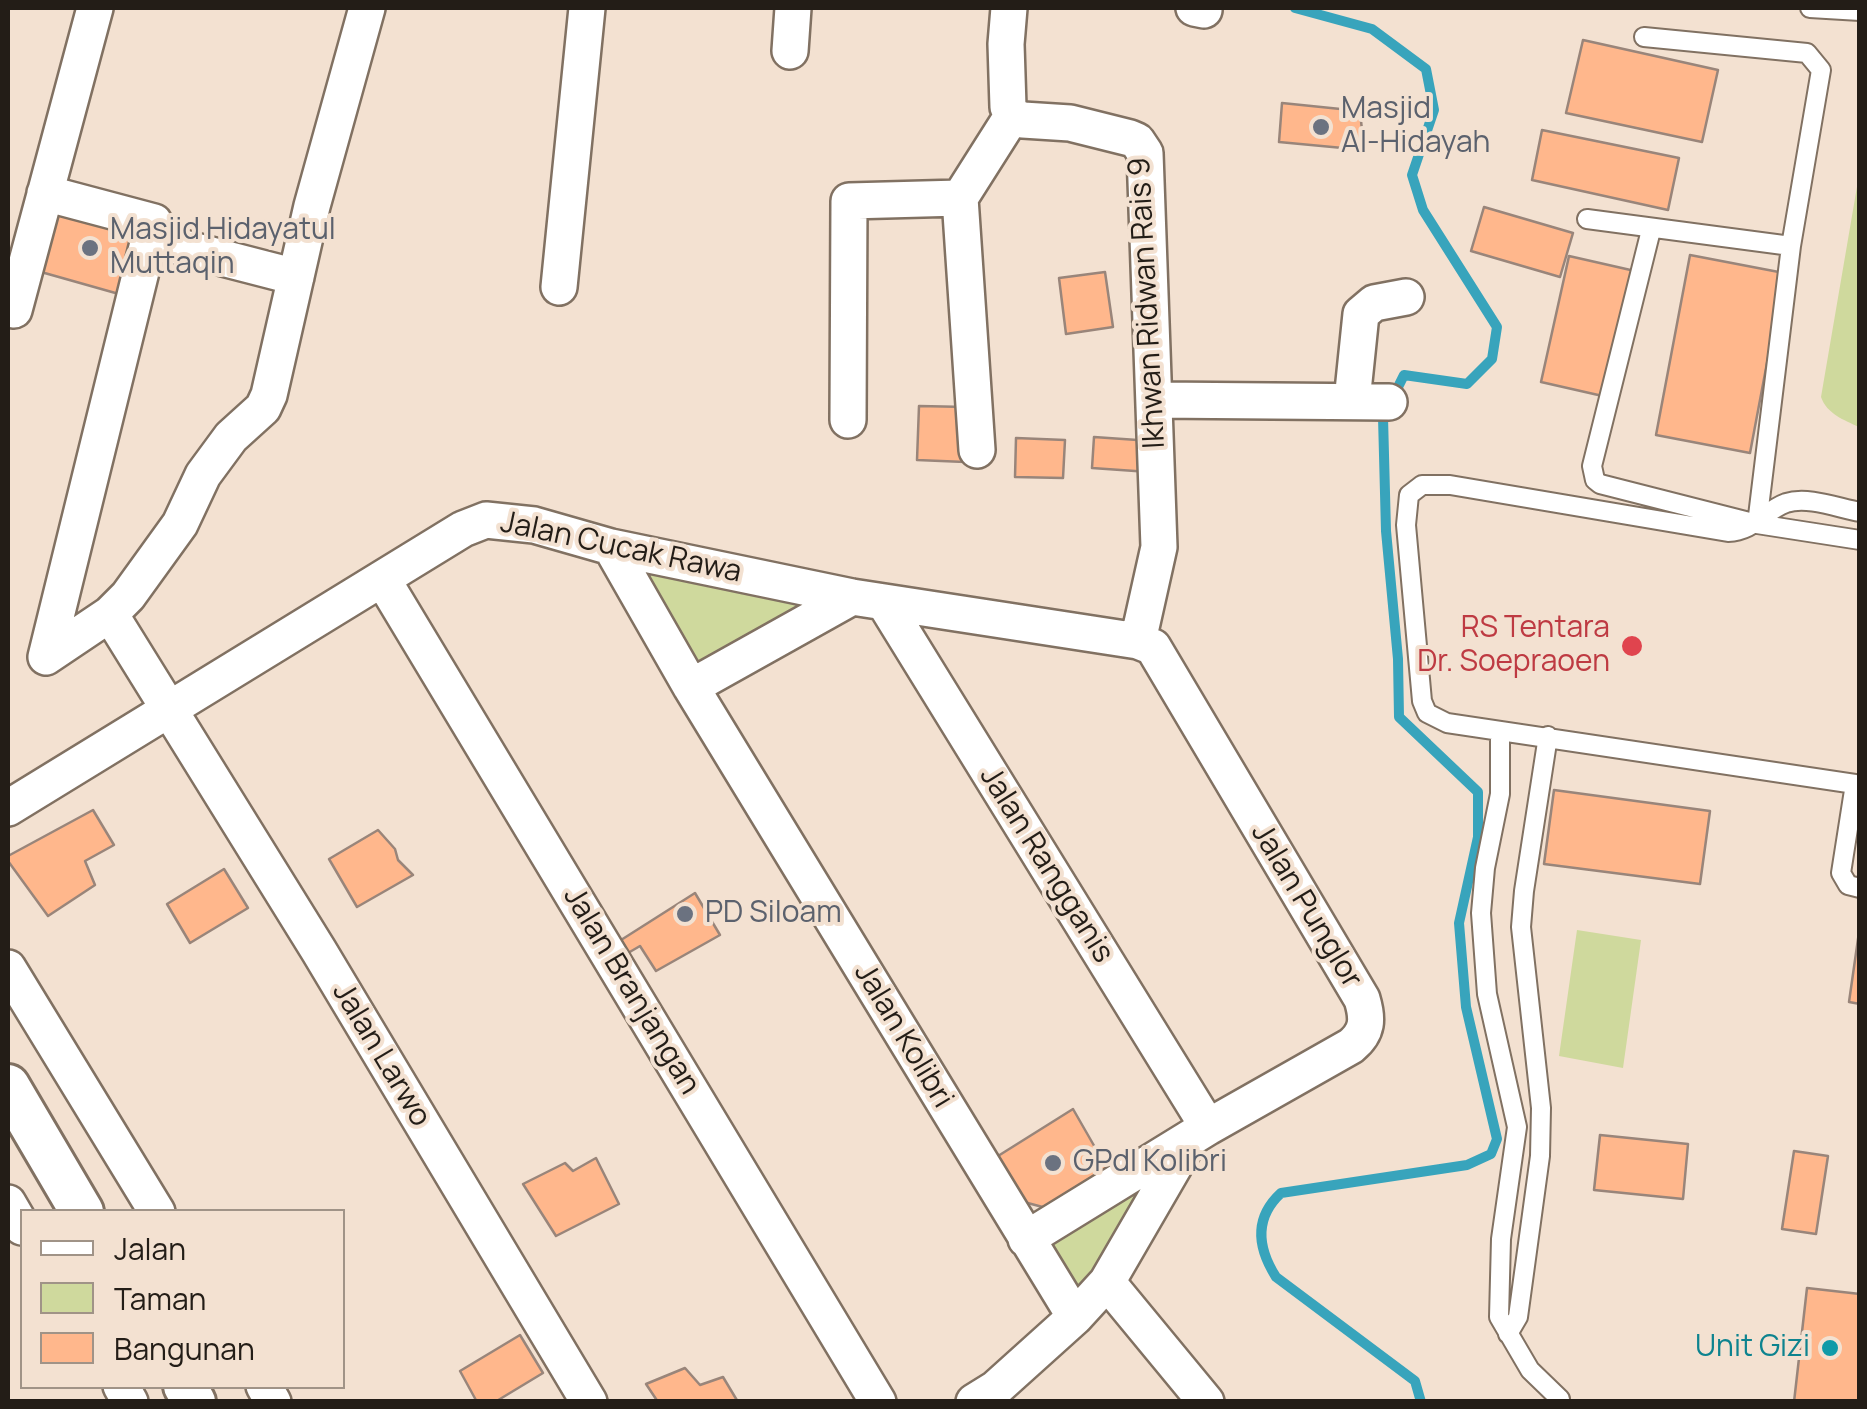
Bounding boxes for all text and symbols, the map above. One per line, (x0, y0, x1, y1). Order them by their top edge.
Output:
place label: Masjid Al-Hidayah (1341, 92, 1490, 162)
marker: Masjid Al-Hidayah (1310, 116, 1332, 138)
street label: Ikhwan Ridwan Rais 9 (1122, 156, 1174, 450)
place label: Masjid Hidayatul Muttaqin (110, 213, 336, 284)
marker: Masjid Hidayatul Muttaqin (79, 237, 101, 259)
street label: Jalan Cucak Rawa (497, 505, 745, 591)
place label: RS Tentara Dr. Soepraoen (1417, 611, 1610, 682)
marker: RS Tentara Dr. Soepraoen (1619, 633, 1645, 659)
street label: Jalan Rangganis (971, 760, 1121, 970)
street label: Jalan Punglor (1243, 817, 1369, 995)
street label: Jalan Branjangan (555, 881, 707, 1101)
place label: PD Siloam (705, 896, 842, 932)
marker: PD Siloam (674, 903, 696, 925)
street label: Jalan Kolibri (846, 957, 960, 1115)
street label: Jalan Larwo (324, 977, 438, 1133)
place label: GPdI Kolibri (1073, 1145, 1227, 1181)
marker: GPdI Kolibri (1042, 1152, 1064, 1174)
legend (20, 1209, 345, 1389)
text: Jalan (114, 1228, 186, 1269)
text: Taman (114, 1278, 206, 1319)
text: Bangunan (114, 1328, 255, 1369)
place label: Unit Gizi (1695, 1330, 1810, 1366)
marker: Unit Gizi (1819, 1337, 1841, 1359)

